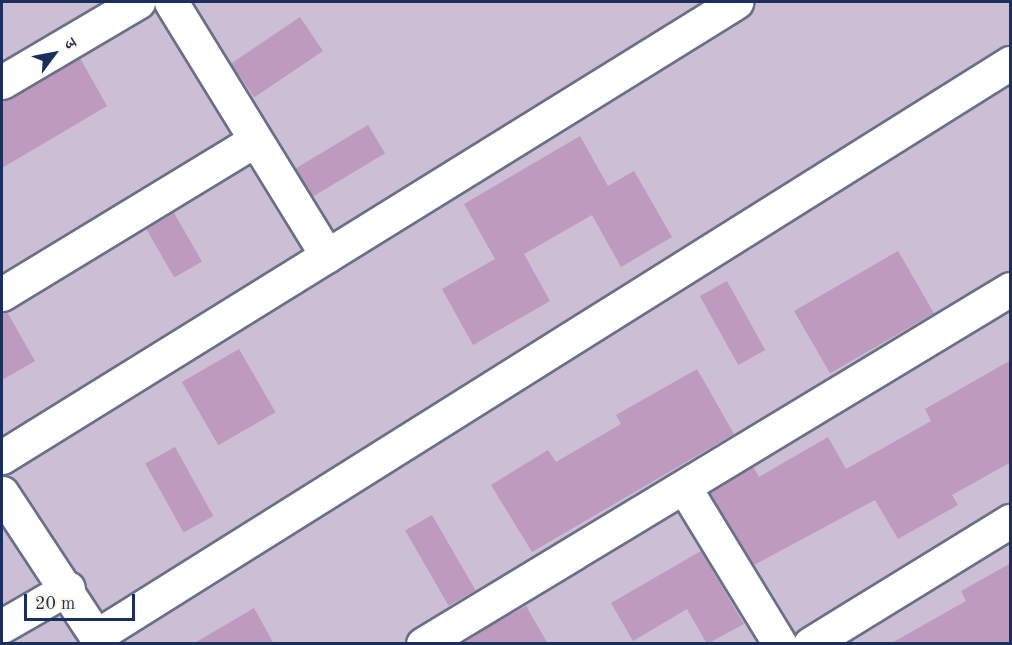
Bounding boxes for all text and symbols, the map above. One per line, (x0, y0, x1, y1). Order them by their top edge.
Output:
north arrow (24, 24, 84, 84)
text: उ (60, 37, 78, 52)
scale bar (27, 582, 138, 620)
text: 20 m (35, 595, 75, 613)

